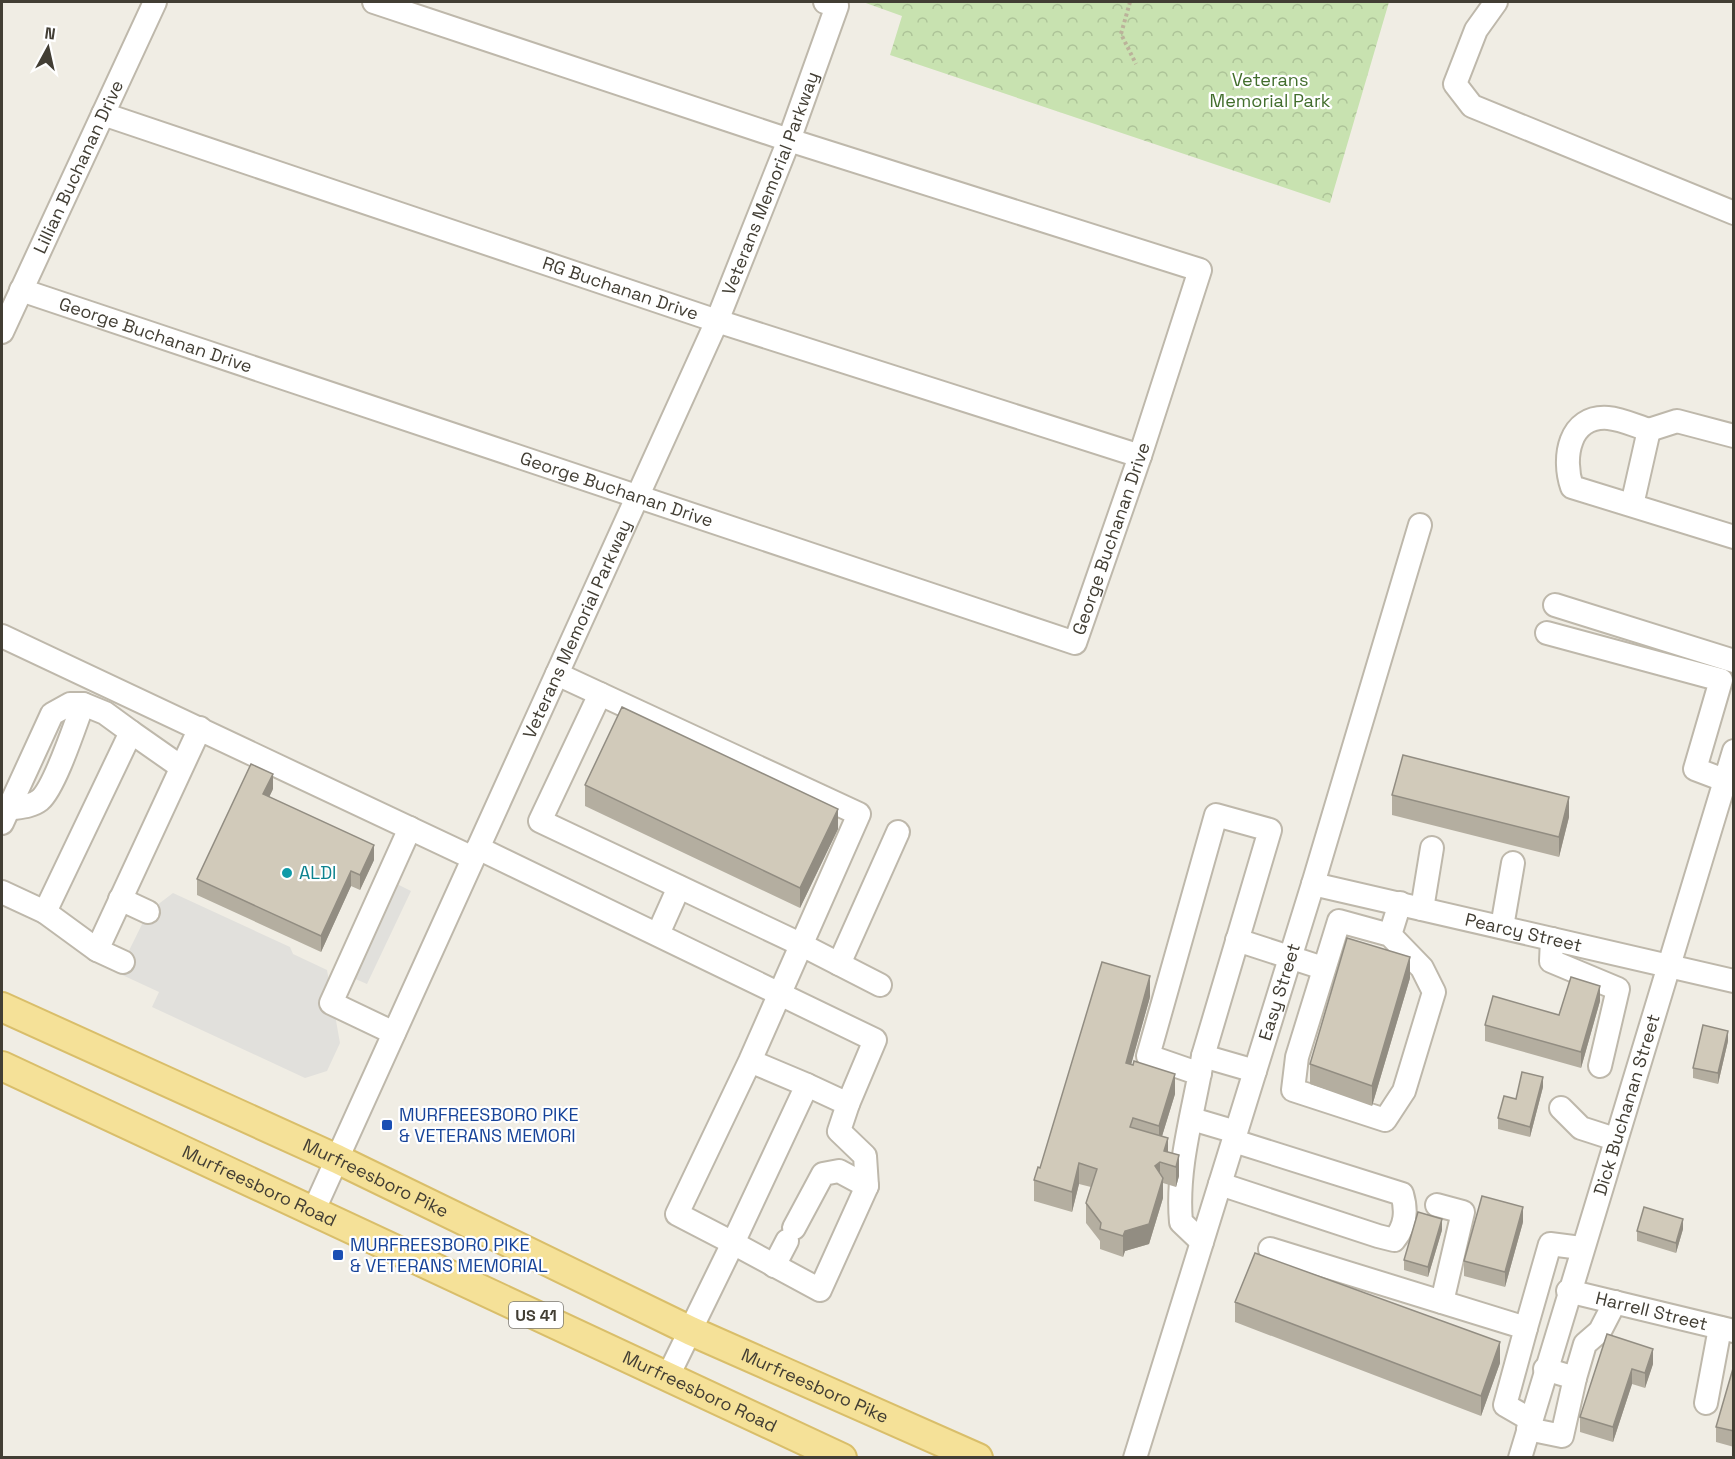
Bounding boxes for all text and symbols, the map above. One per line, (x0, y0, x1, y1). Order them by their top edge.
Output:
north arrow (18, 18, 78, 78)
text: N (43, 22, 57, 45)
street label: Veterans Memorial Parkway (716, 68, 824, 298)
park label: Veterans Memorial Park (1210, 68, 1331, 112)
street label: Lillian Buchanan Drive (28, 76, 128, 257)
street label: RG Buchanan Drive (540, 251, 702, 325)
street label: George Buchanan Drive (56, 292, 255, 378)
street label: George Buchanan Drive (1067, 439, 1155, 638)
street label: George Buchanan Drive (517, 446, 716, 532)
street label: Veterans Memorial Parkway (517, 516, 636, 742)
place label: ALDI (299, 861, 337, 884)
marker: ALDI (280, 866, 294, 880)
street label: Pearcy Street (1463, 907, 1584, 957)
street label: Easy Street (1253, 940, 1305, 1043)
street label: Dick Buchanan Street (1588, 1011, 1665, 1198)
place label: MURFREESBORO PIKE & VETERANS MEMORI (399, 1103, 579, 1147)
marker: MURFREESBORO PIKE & VETERANS MEMORI (380, 1118, 394, 1132)
street label: Murfreesboro Pike (299, 1133, 452, 1222)
street label: Murfreesboro Road (179, 1140, 340, 1232)
place label: MURFREESBORO PIKE & VETERANS MEMORIAL (350, 1233, 548, 1277)
marker: MURFREESBORO PIKE & VETERANS MEMORIAL (331, 1248, 345, 1262)
street label: Harrell Street (1593, 1286, 1710, 1335)
road number: US 41 (509, 1302, 563, 1328)
street label: Murfreesboro Pike (738, 1343, 892, 1428)
street label: Murfreesboro Road (619, 1345, 781, 1437)

